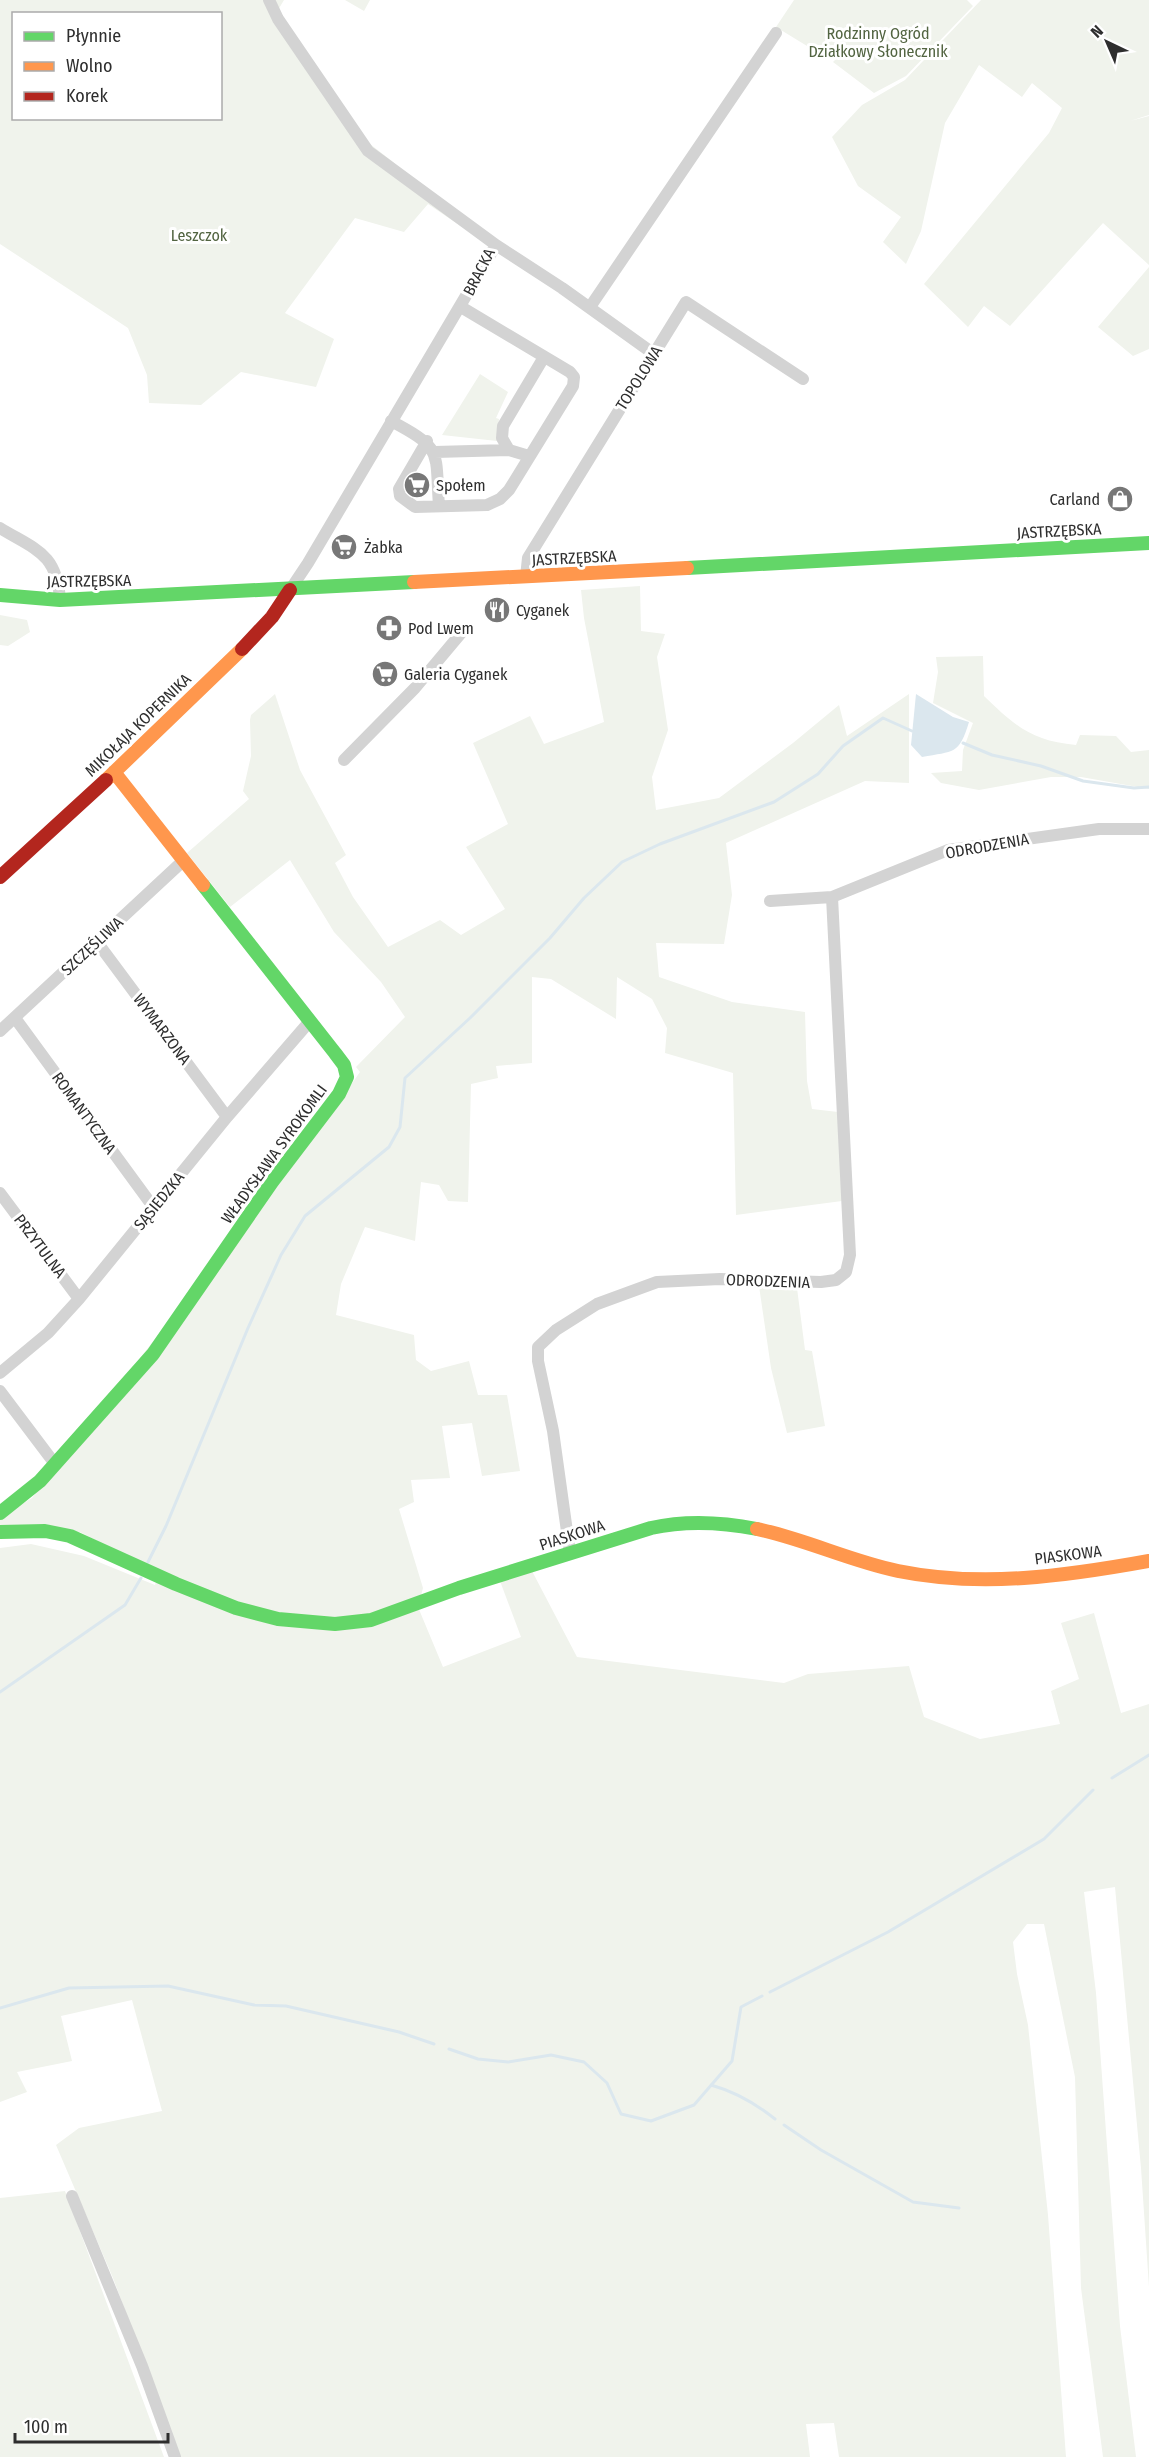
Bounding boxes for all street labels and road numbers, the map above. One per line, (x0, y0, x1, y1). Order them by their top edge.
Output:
street label: BRACKA (459, 245, 499, 299)
street label: TOPOLOWA (612, 342, 666, 414)
street label: JASTRZĘBSKA (1016, 519, 1102, 543)
street label: JASTRZĘBSKA (531, 546, 617, 570)
street label: JASTRZĘBSKA (46, 571, 132, 591)
street label: MIKOŁAJA KOPERNIKA (81, 669, 195, 780)
street label: ODRODZENIA (944, 829, 1031, 863)
street label: SZCZĘŚLIWA (57, 912, 127, 979)
street label: WYMARZONA (129, 990, 195, 1068)
street label: ROMANTYCZNA (48, 1068, 120, 1158)
street label: WŁADYSŁAWA SYROKOMLI (217, 1081, 331, 1227)
street label: SĄSIEDZKA (130, 1168, 189, 1234)
street label: PRZYTULNA (10, 1211, 70, 1282)
street label: ODRODZENIA (726, 1270, 811, 1292)
street label: PIASKOWA (537, 1515, 608, 1554)
street label: PIASKOWA (1033, 1541, 1103, 1569)

